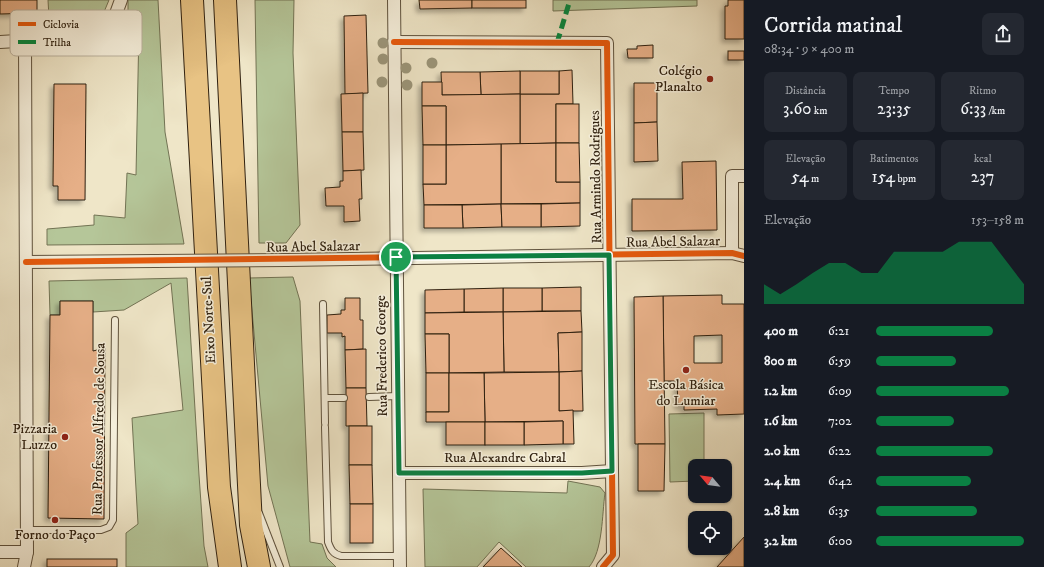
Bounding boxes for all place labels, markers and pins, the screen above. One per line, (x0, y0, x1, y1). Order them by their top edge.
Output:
place label: Colégio Planalto (655, 62, 702, 96)
marker: Colégio Planalto (705, 74, 715, 84)
pin (379, 240, 413, 274)
marker: Escola Básica do Lumiar (681, 365, 691, 375)
place label: Escola Básica do Lumiar (648, 376, 724, 410)
place label: Pizzaria Luzzo (12, 420, 57, 454)
marker: Pizzaria Luzzo (60, 432, 70, 442)
marker: Forno do Paço (50, 515, 60, 525)
place label: Forno do Paço (15, 526, 96, 544)

